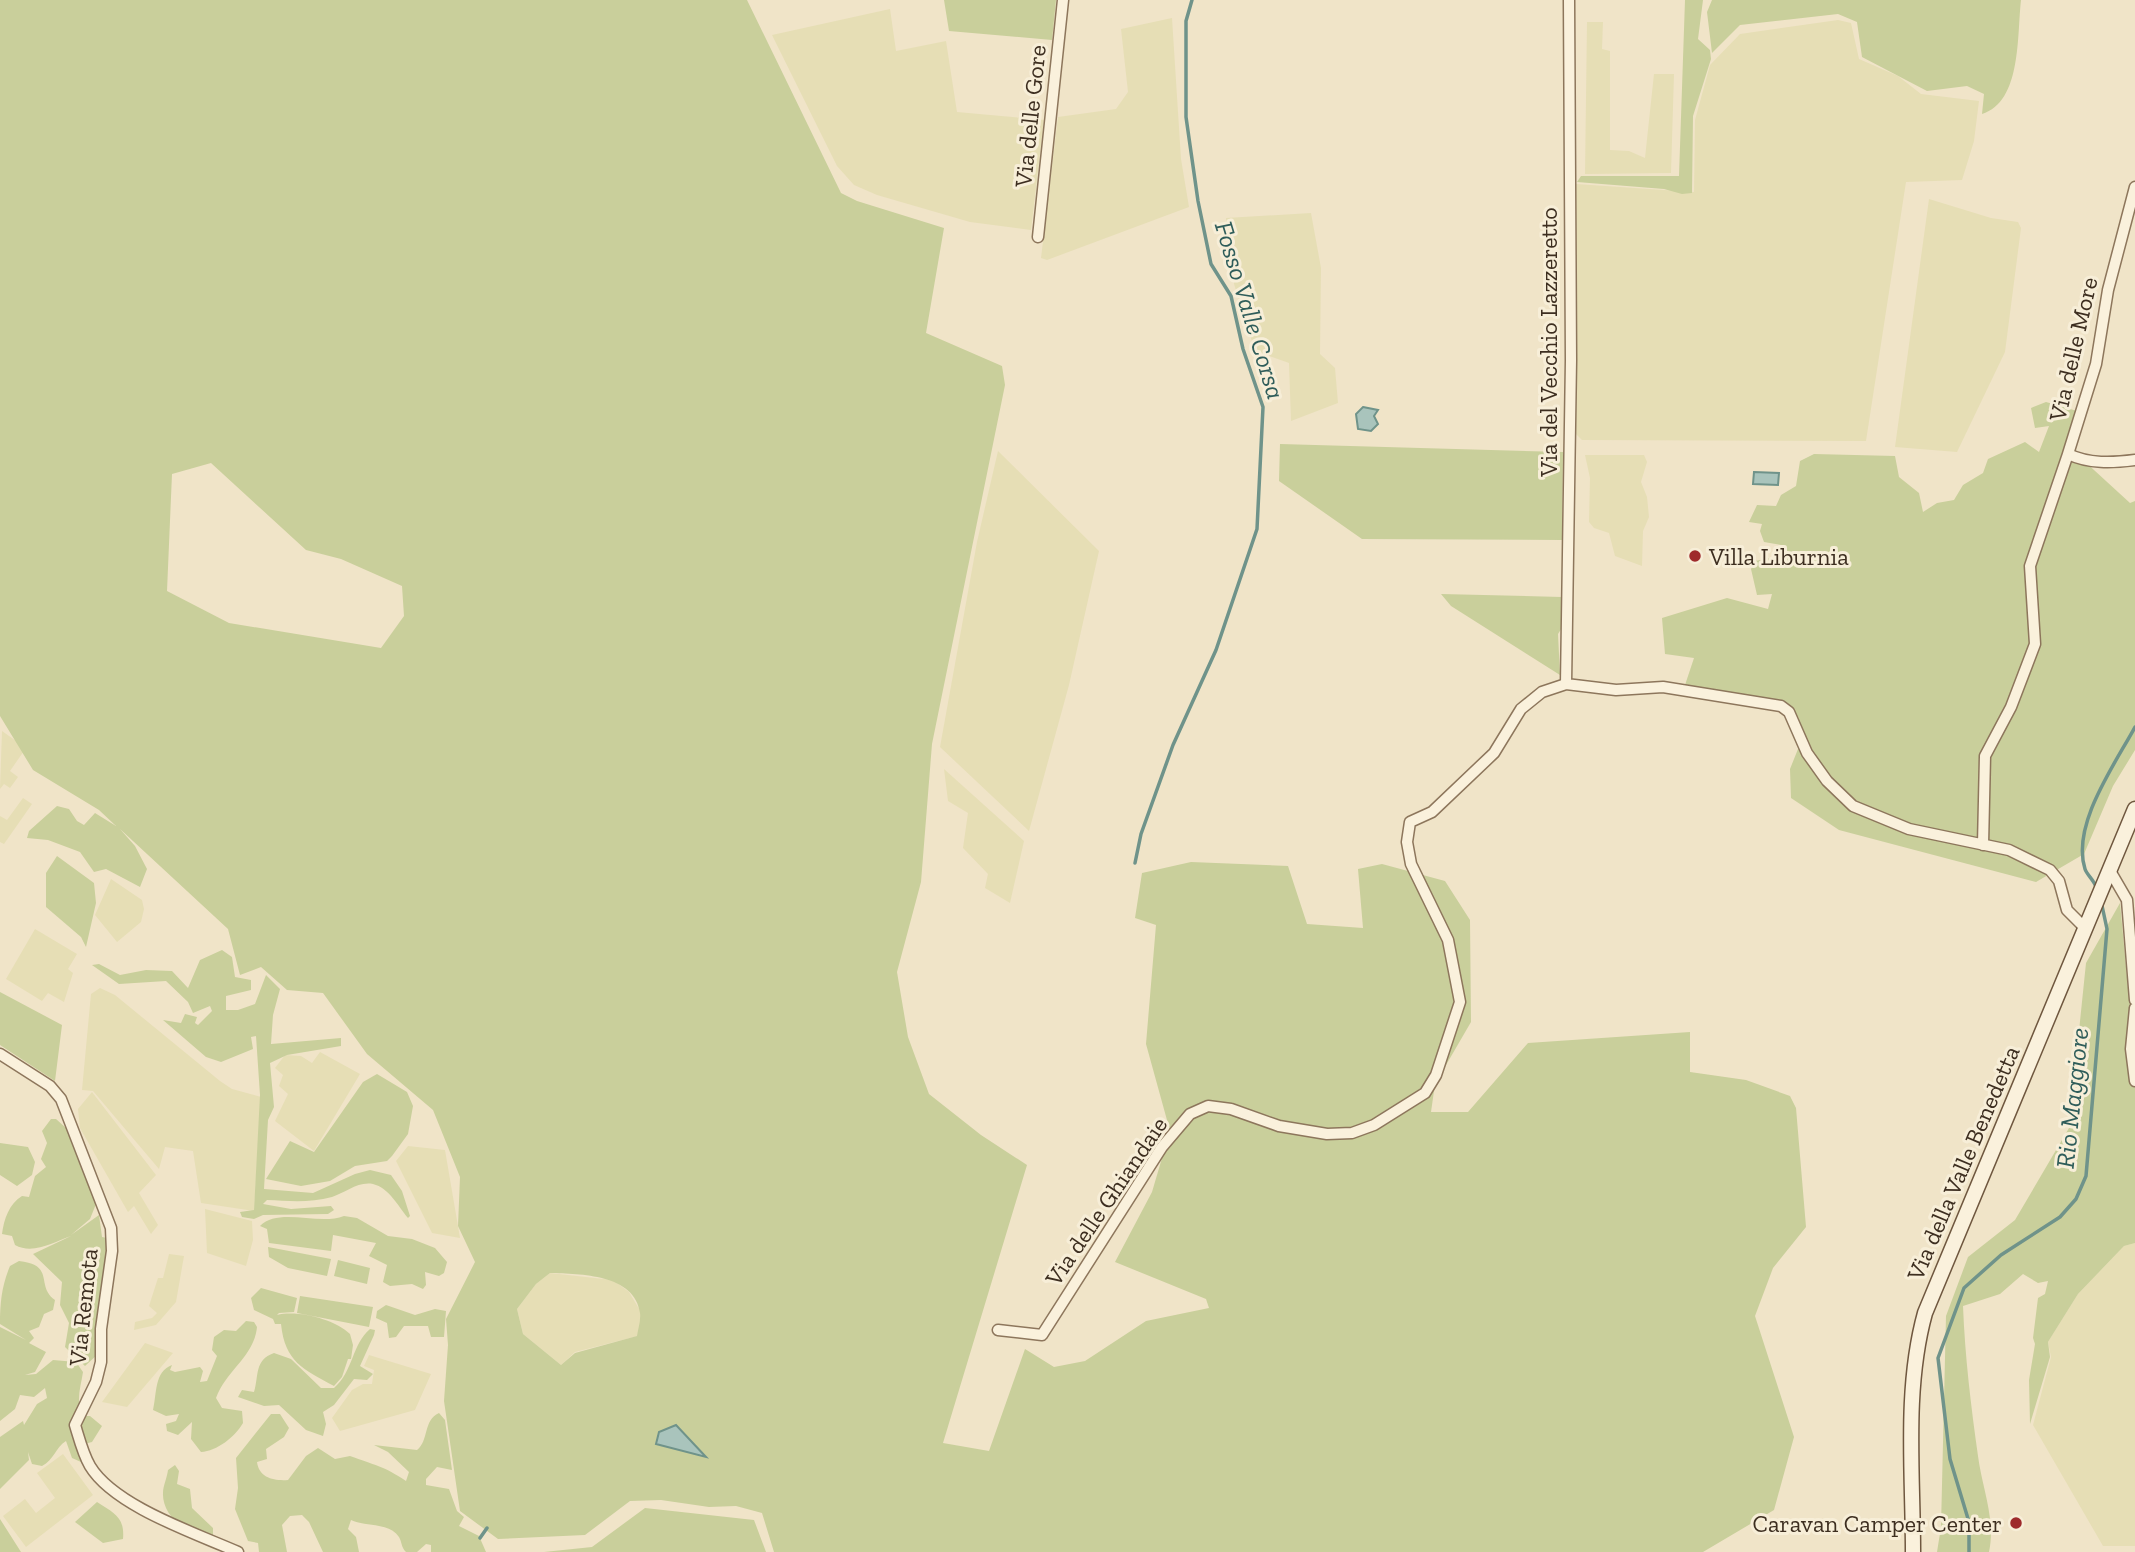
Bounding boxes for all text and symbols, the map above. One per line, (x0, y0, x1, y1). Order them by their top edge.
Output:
street label: Via delle Gore (1008, 43, 1052, 190)
street label: Via del Vecchio Lazzeretto (1534, 207, 1563, 478)
water label: Fosso Valle Corsa (1208, 217, 1292, 403)
street label: Via delle More (2042, 274, 2104, 425)
place label: Villa Liburnia (1708, 542, 1849, 571)
marker: Villa Liburnia (1687, 548, 1703, 564)
water label: Rio Maggiore (2049, 1026, 2095, 1170)
street label: Via della Valle Benedetta (1900, 1041, 2026, 1286)
street label: Via delle Ghiandaie (1038, 1111, 1173, 1292)
street label: Via Remota (62, 1246, 104, 1368)
place label: Caravan Camper Center (1752, 1509, 2002, 1538)
marker: Caravan Camper Center (2008, 1515, 2024, 1531)

